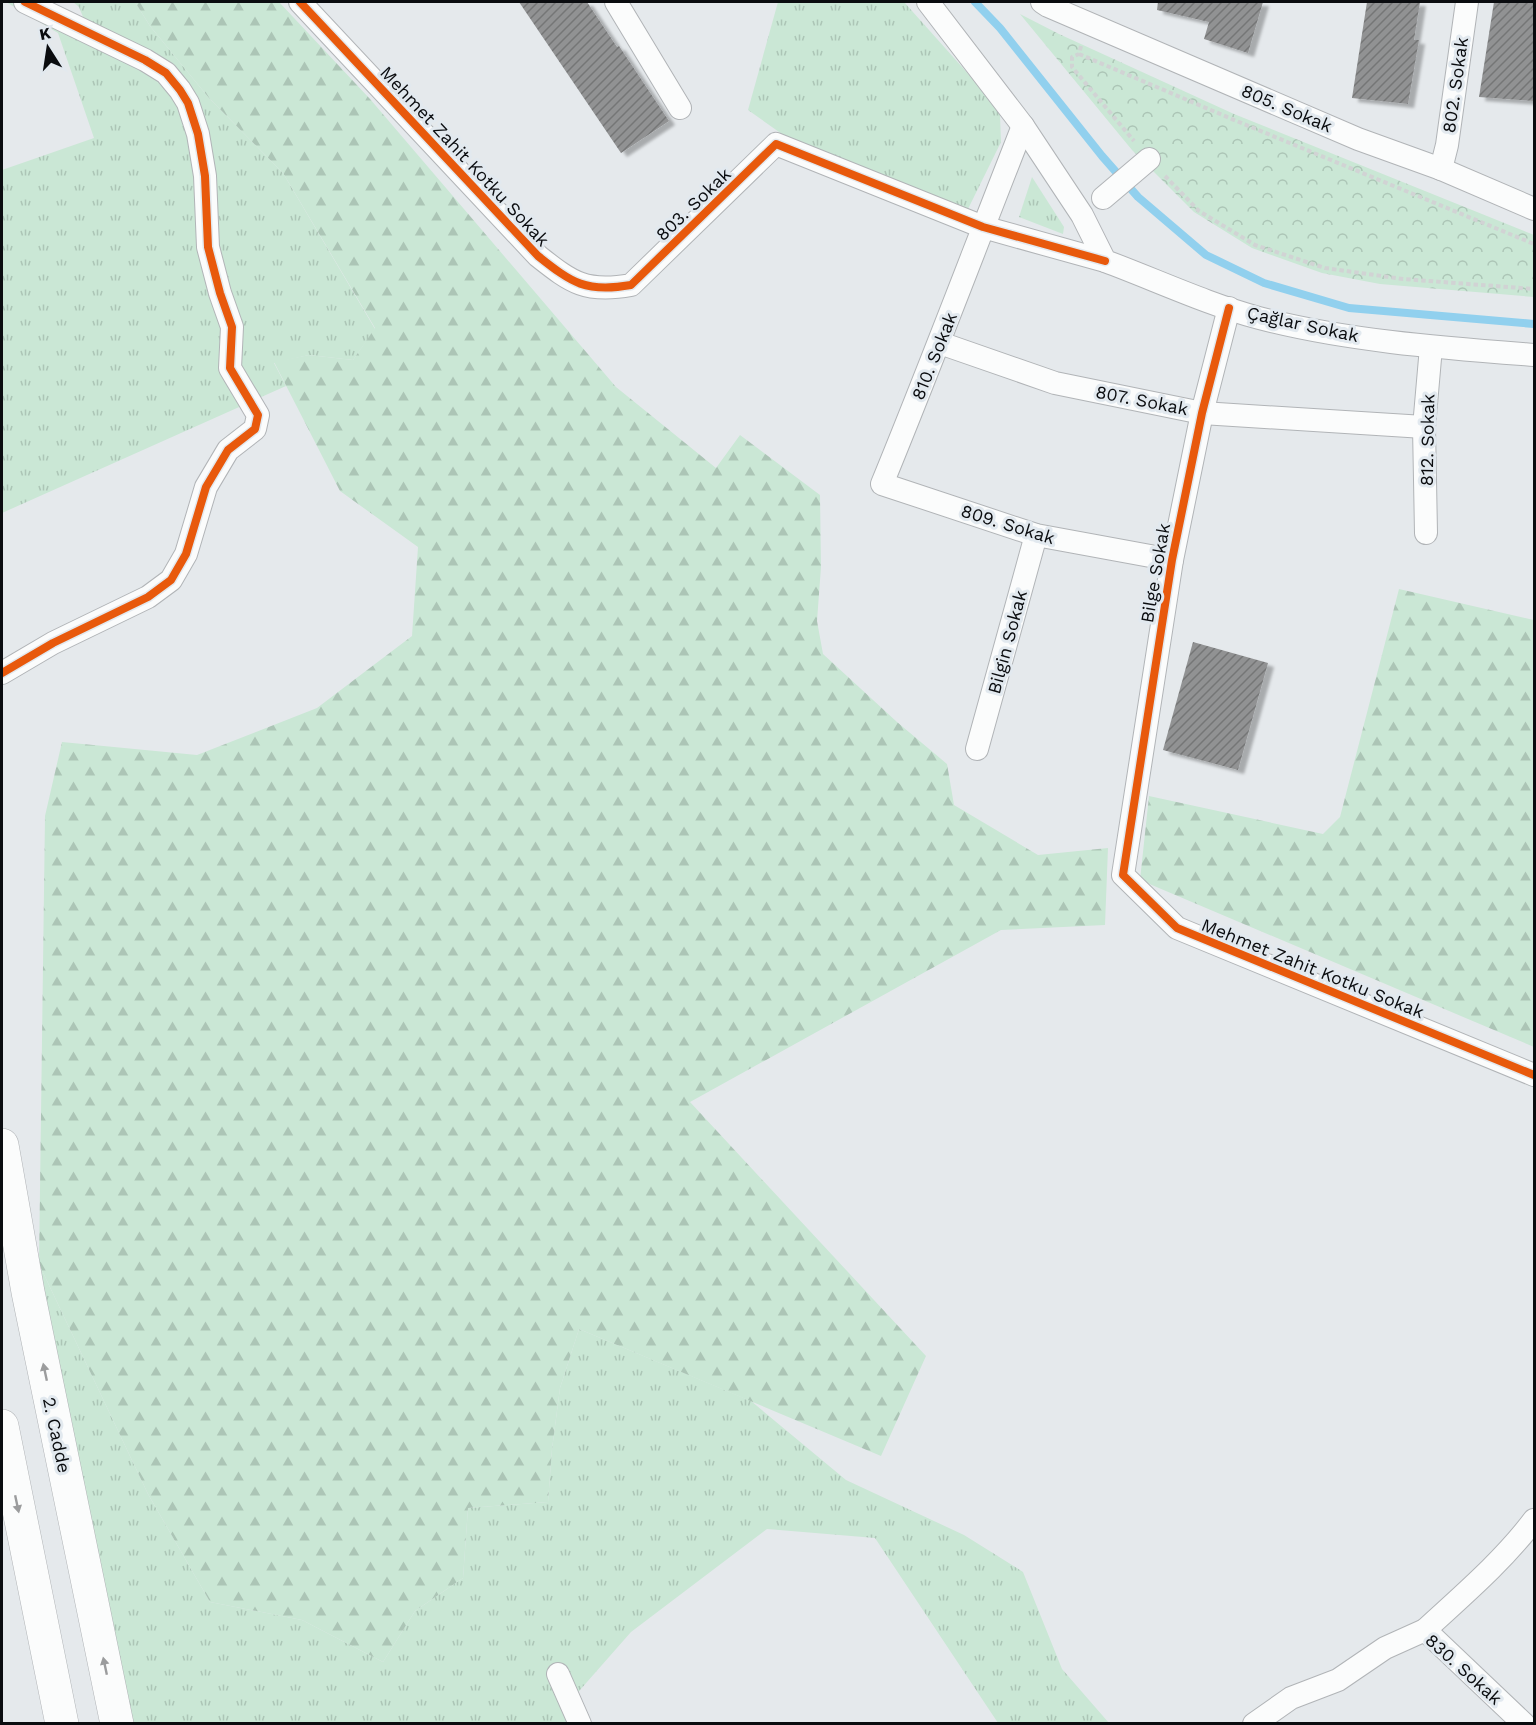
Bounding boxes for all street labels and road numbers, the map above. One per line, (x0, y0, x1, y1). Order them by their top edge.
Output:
street label: 802. Sokak (1438, 36, 1472, 134)
street label: Mehmet Zahit Kotku Sokak (376, 62, 554, 250)
street label: 805. Sokak (1239, 79, 1335, 137)
street label: 803. Sokak (651, 163, 735, 245)
street label: Çağlar Sokak (1245, 302, 1361, 346)
street label: 810. Sokak (907, 309, 961, 403)
street label: 807. Sokak (1094, 381, 1190, 419)
street label: 812. Sokak (1416, 394, 1438, 486)
street label: 809. Sokak (959, 500, 1057, 548)
street label: Bilge Sokak (1136, 521, 1174, 625)
street label: Bilgin Sokak (983, 588, 1031, 696)
street label: Mehmet Zahit Kotku Sokak (1199, 914, 1427, 1022)
street label: 2. Cadde (39, 1395, 75, 1475)
street label: 830. Sokak (1421, 1629, 1507, 1709)

